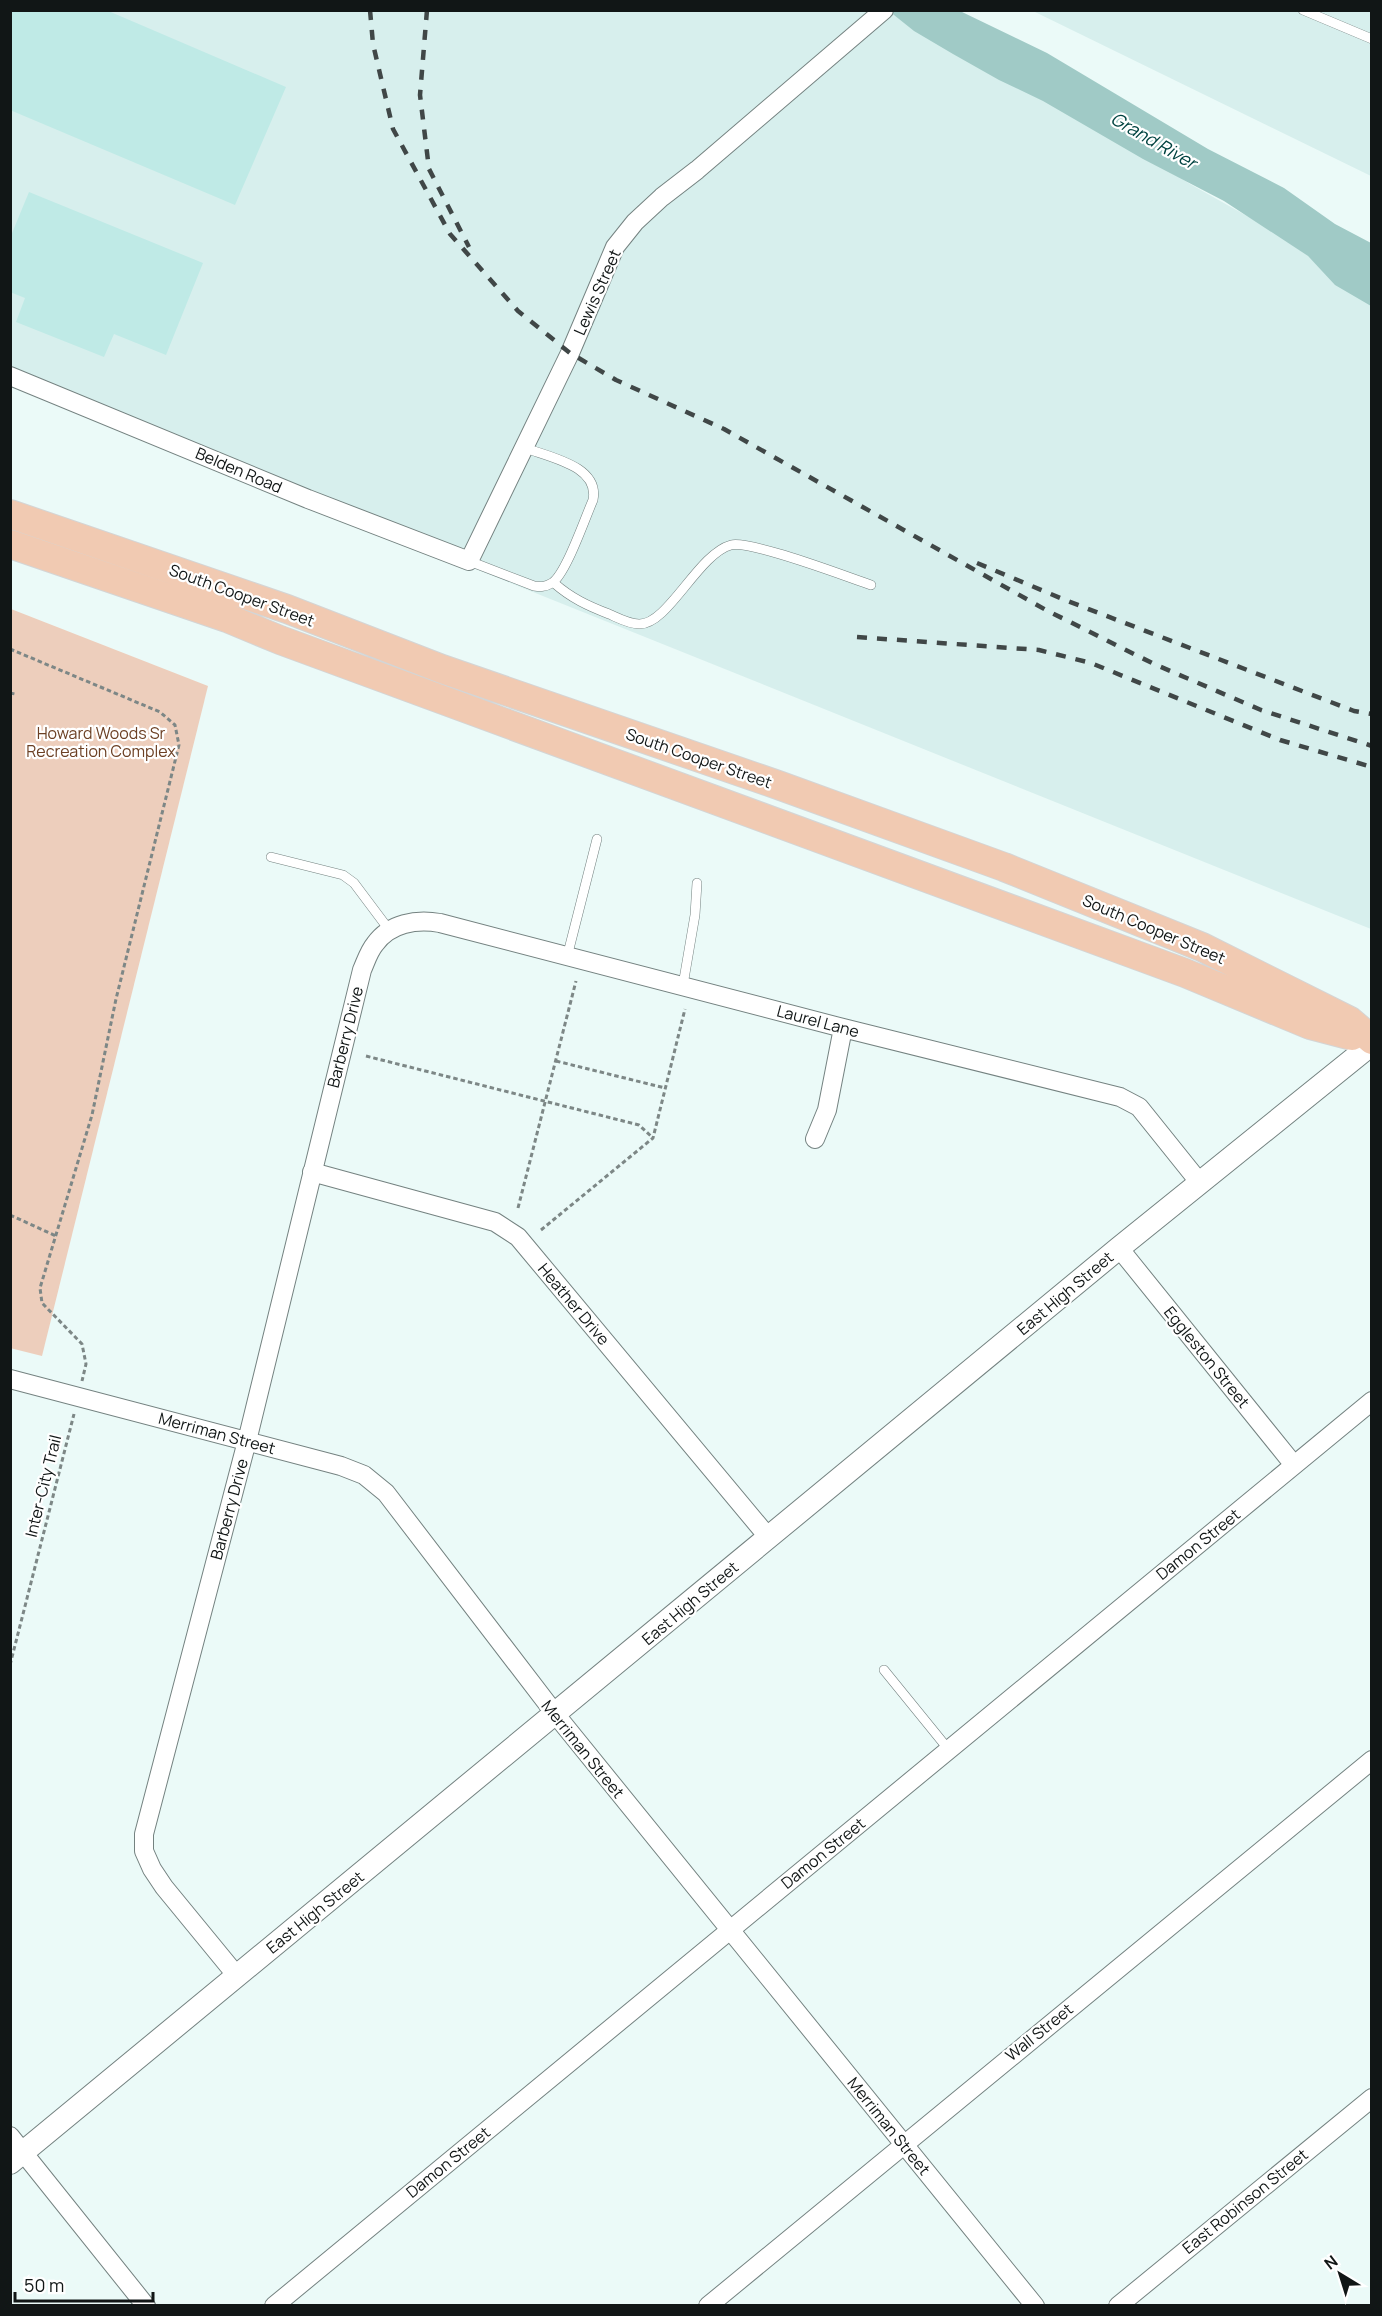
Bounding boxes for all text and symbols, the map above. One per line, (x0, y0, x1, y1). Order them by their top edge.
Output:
water label: Grand River (1107, 106, 1203, 175)
street label: Lewis Street (568, 246, 626, 338)
street label: Belden Road (192, 442, 286, 498)
street label: South Cooper Street (166, 558, 318, 632)
park label: Howard Woods Sr Recreation Complex (26, 722, 176, 762)
street label: South Cooper Street (623, 723, 775, 793)
street label: South Cooper Street (1079, 889, 1229, 969)
street label: Barberry Drive (322, 984, 368, 1090)
street label: Laurel Lane (774, 999, 862, 1043)
street label: East High Street (1012, 1246, 1118, 1340)
street label: Heather Drive (533, 1258, 615, 1350)
street label: Eggleston Street (1159, 1302, 1255, 1412)
street label: Merriman Street (156, 1407, 278, 1459)
street label: Inter-City Trail (20, 1433, 66, 1539)
street label: Barberry Drive (205, 1456, 253, 1562)
street label: Damon Street (1151, 1503, 1245, 1585)
street label: East High Street (637, 1556, 743, 1650)
street label: Merriman Street (537, 1695, 629, 1803)
street label: Damon Street (776, 1812, 870, 1894)
street label: East High Street (261, 1866, 369, 1958)
street label: Wall Street (1001, 1998, 1077, 2066)
street label: Merriman Street (843, 2072, 935, 2180)
street label: Damon Street (401, 2121, 495, 2203)
street label: East Robinson Street (1178, 2143, 1312, 2259)
north arrow (1310, 2244, 1370, 2304)
text: N (1319, 2250, 1342, 2274)
scale bar (15, 2265, 153, 2303)
text: 50 m (24, 2273, 64, 2297)

